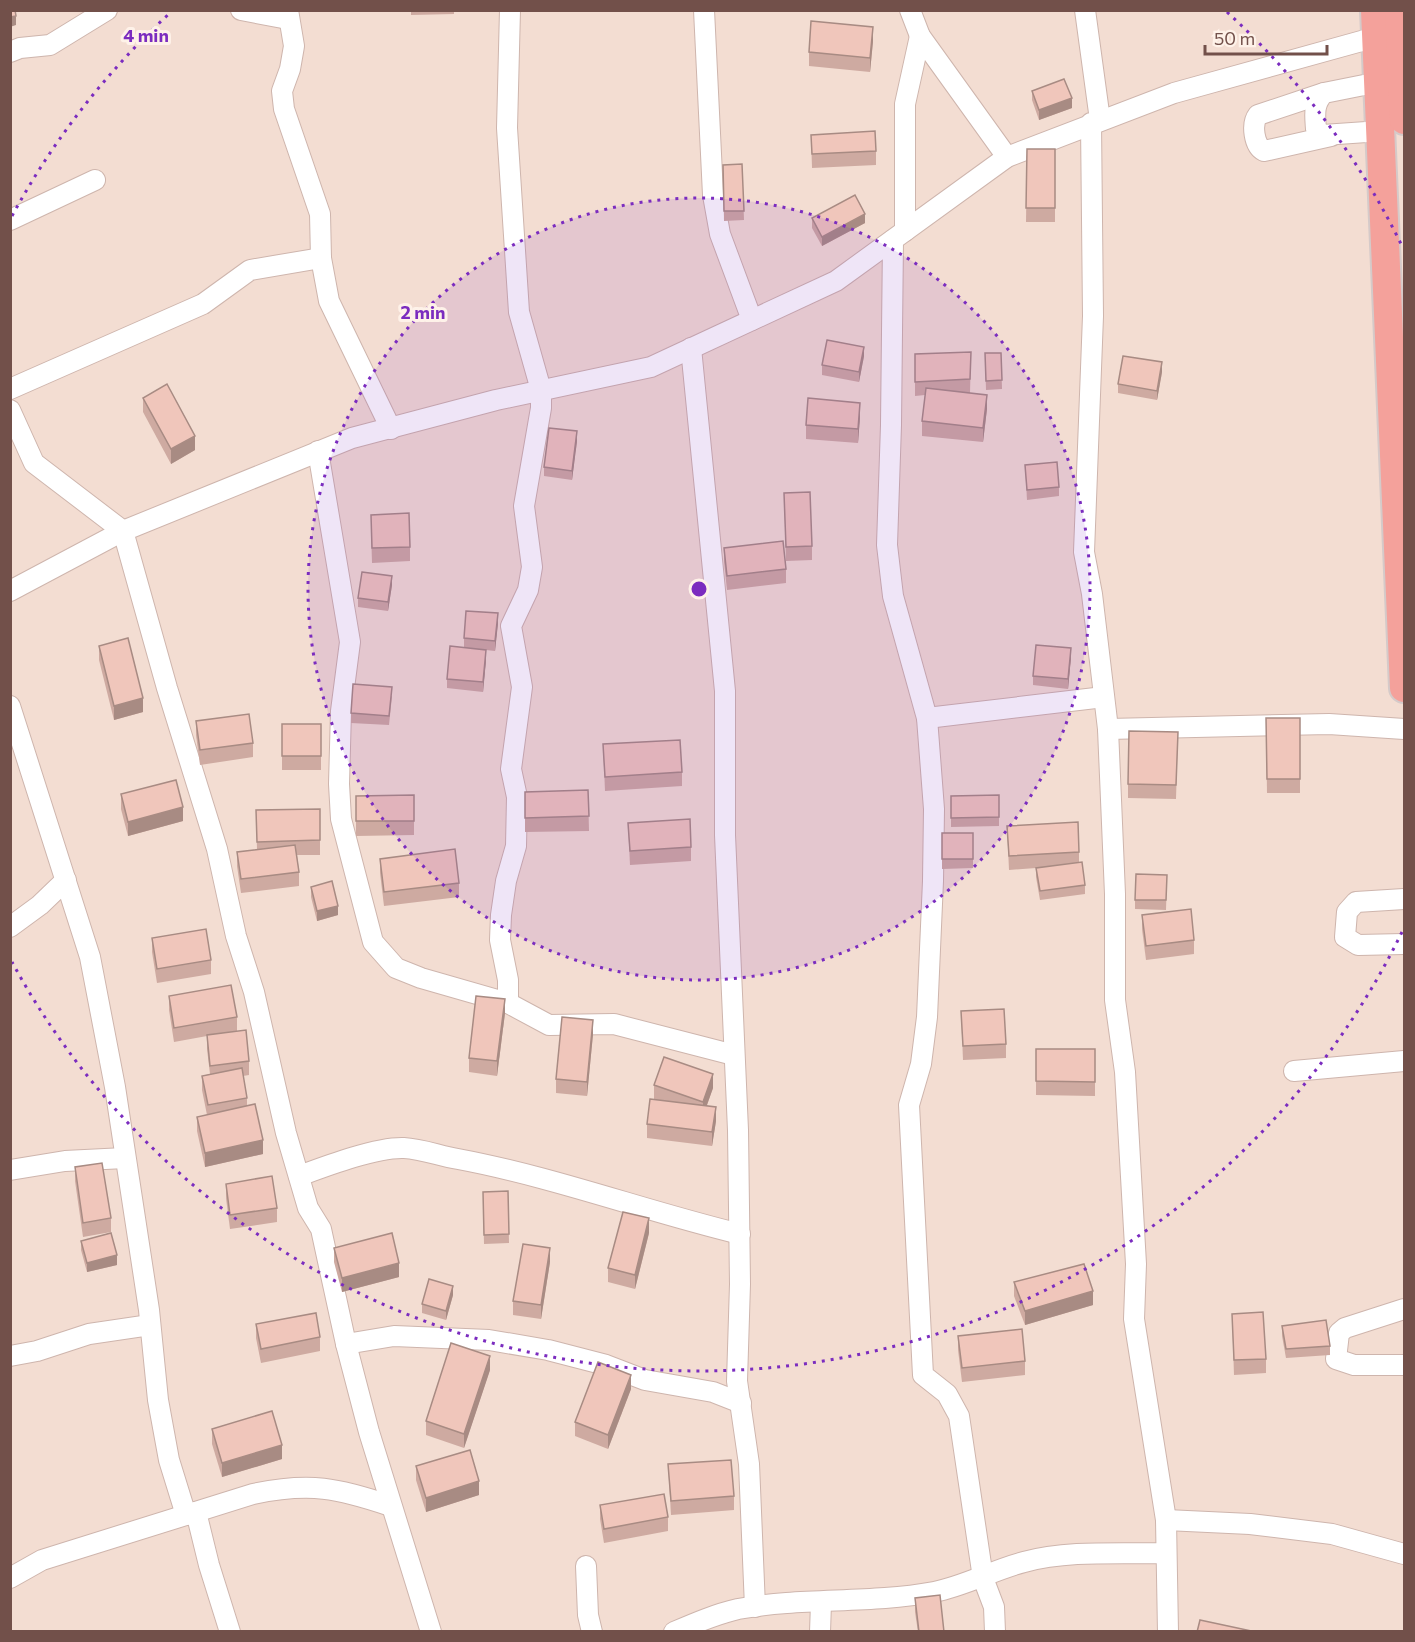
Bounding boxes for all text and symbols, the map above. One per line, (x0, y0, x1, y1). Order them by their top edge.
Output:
scale bar (1205, 18, 1326, 56)
text: 4 min (123, 24, 169, 46)
text: 50 m (1214, 27, 1255, 49)
text: 2 min (401, 301, 445, 323)
centre of rings (689, 579, 709, 599)

